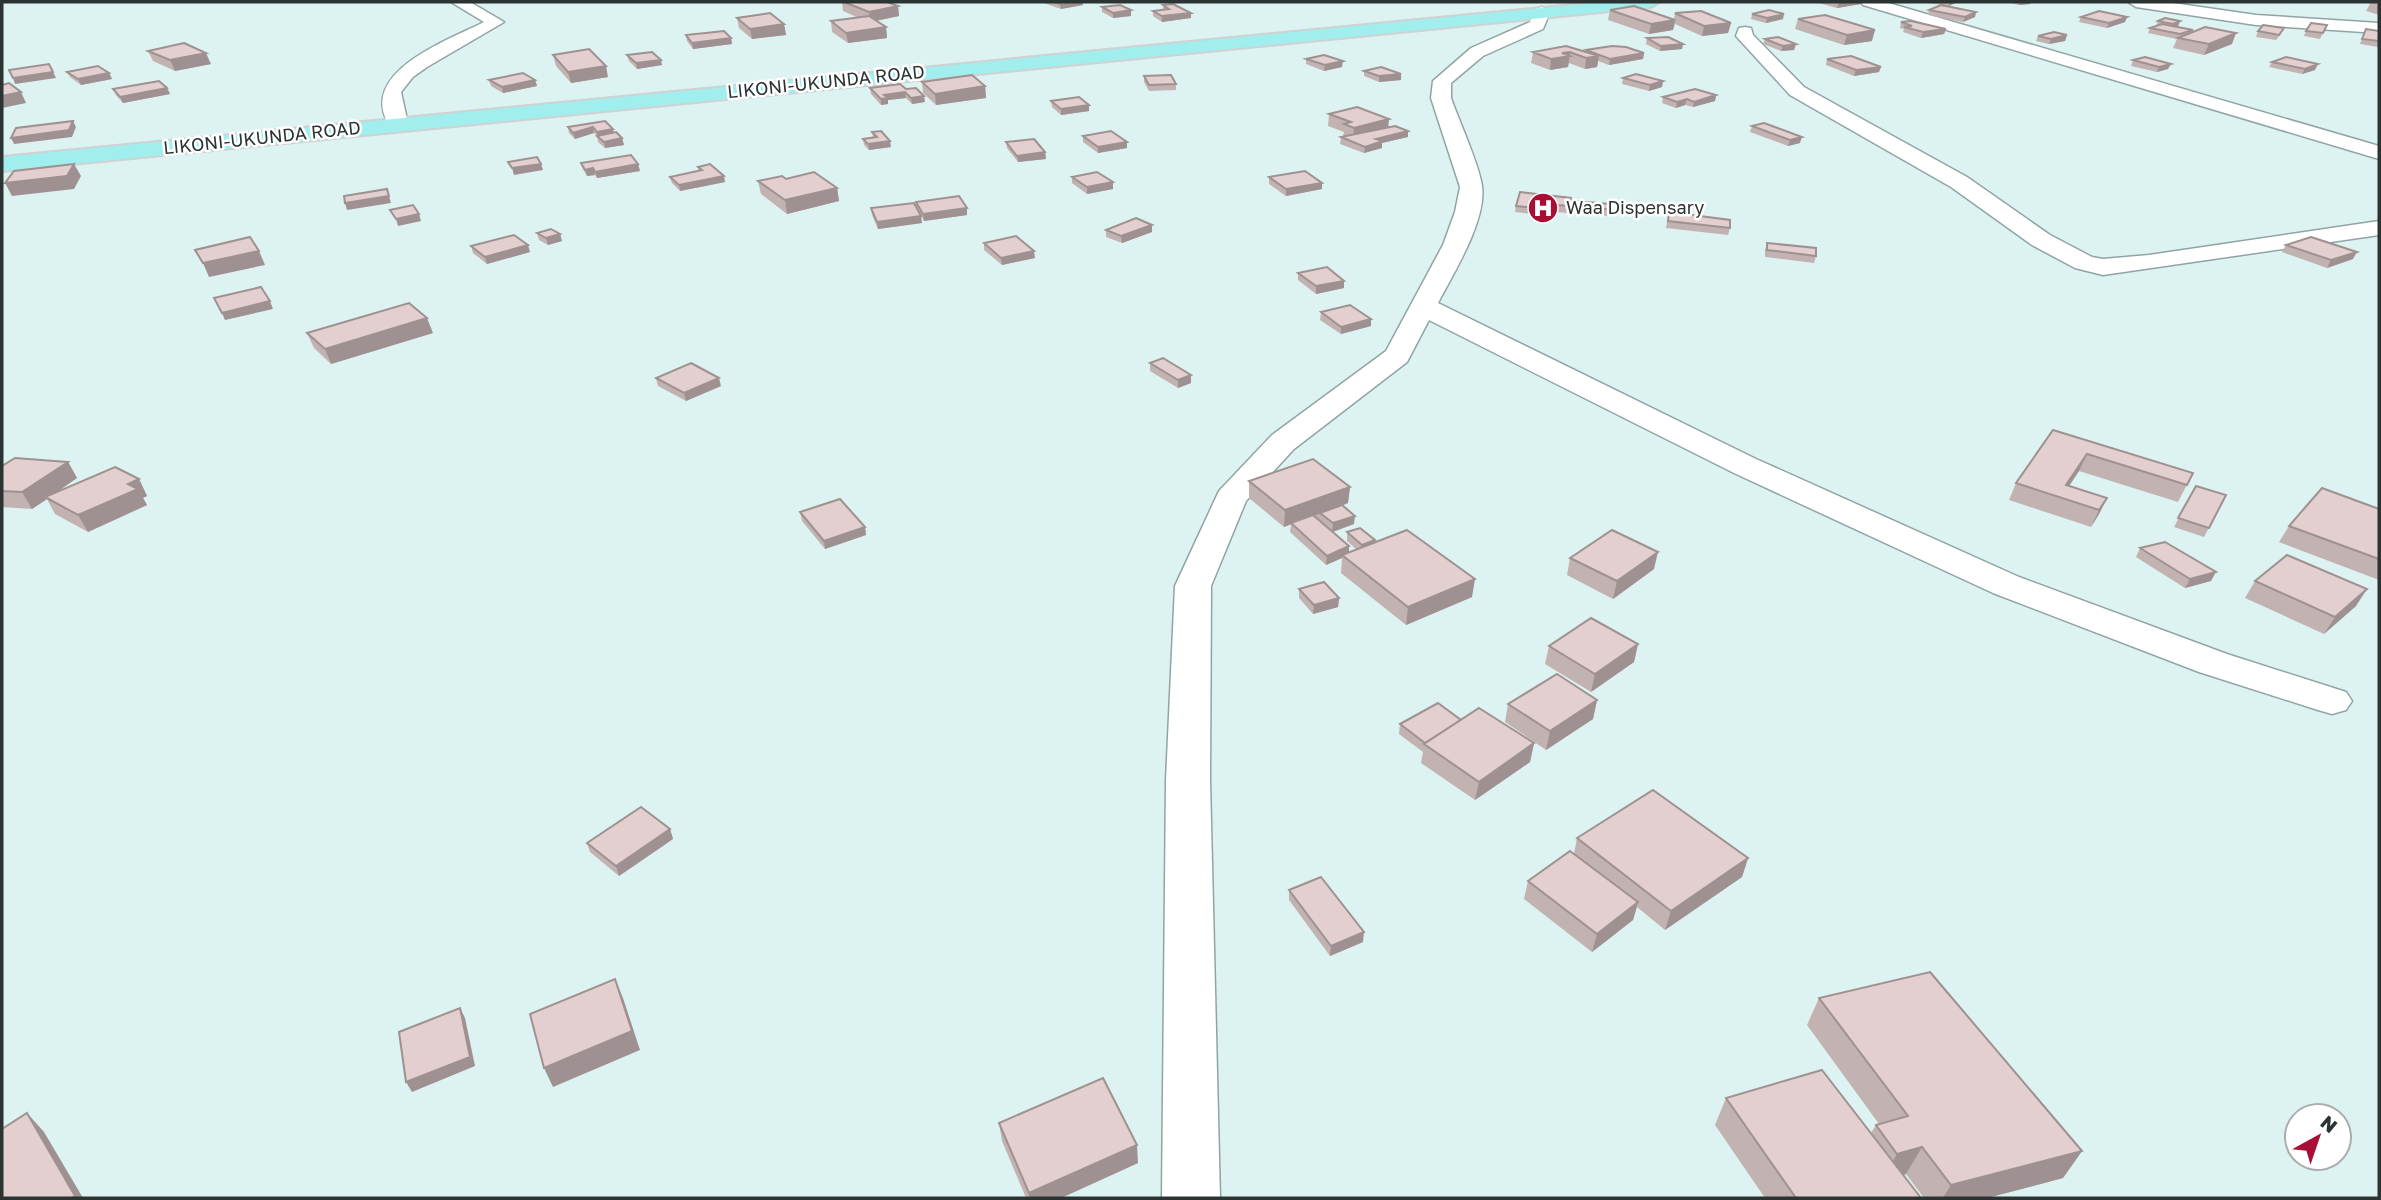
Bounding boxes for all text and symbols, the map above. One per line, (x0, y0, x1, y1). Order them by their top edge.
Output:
street label: LIKONI-UKUNDA ROAD (726, 60, 926, 102)
street label: LIKONI-UKUNDA ROAD (162, 116, 362, 158)
hospital icon: Waa Dispensary (1526, 191, 1560, 225)
place label: Waa Dispensary (1566, 196, 1704, 218)
north arrow (2283, 1102, 2353, 1172)
text: N (2316, 1110, 2342, 1137)

